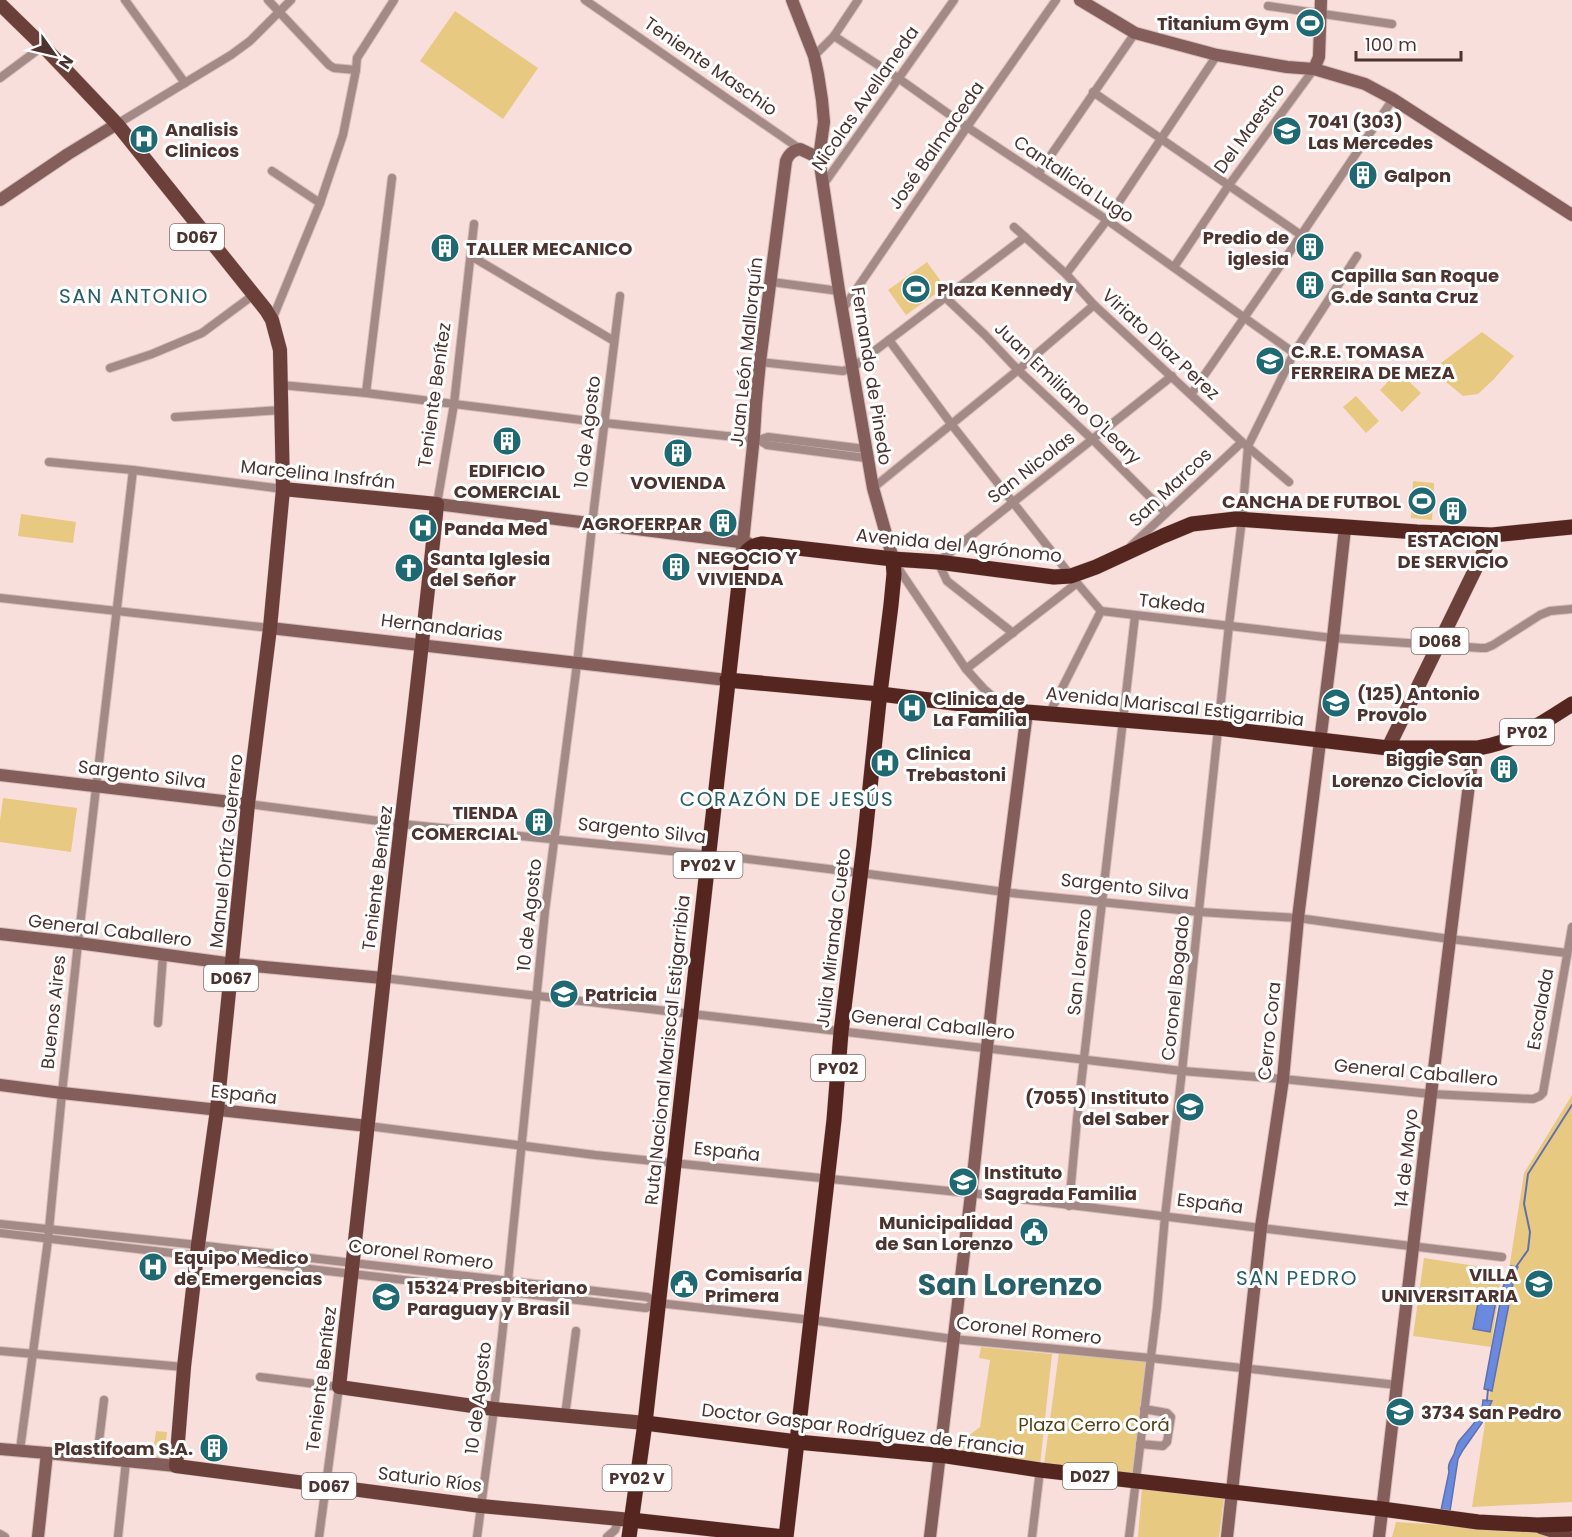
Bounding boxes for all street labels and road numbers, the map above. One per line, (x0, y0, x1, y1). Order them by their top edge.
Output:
street label: Teniente Maschio (639, 11, 783, 121)
street label: Nicolas Avellaneda (806, 20, 924, 176)
street label: José Balmaceda (882, 76, 990, 214)
street label: Del Maestro (1208, 78, 1290, 178)
street label: Cantalicia Lugo (1009, 129, 1139, 229)
road number: D067 (170, 224, 224, 250)
street label: Juan León Mallorquín (724, 256, 768, 448)
street label: Viriato Diaz Perez (1097, 283, 1225, 405)
street label: Fernando de Pinedo (846, 285, 898, 467)
street label: Juan Emiliano O'Leary (989, 316, 1147, 470)
street label: Teniente Benítez (411, 321, 457, 469)
street label: 10 de Agosto (568, 374, 606, 490)
street label: San Nicolas (982, 425, 1080, 509)
street label: San Marcos (1123, 442, 1217, 532)
street label: Marcelina Insfrán (239, 453, 397, 495)
street label: Avenida del Agrónomo (855, 522, 1063, 568)
street label: Takeda (1138, 587, 1206, 619)
street label: Hernandarias (380, 607, 504, 647)
road number: D068 (1412, 628, 1468, 654)
street label: Avenida Mariscal Estigarribia (1045, 680, 1305, 732)
road number: PY02 (1500, 719, 1554, 745)
street label: Manuel Ortíz Guerrero (203, 753, 249, 949)
street label: Sargento Silva (77, 754, 207, 794)
street label: Teniente Benítez (356, 804, 398, 952)
street label: Sargento Silva (577, 811, 707, 849)
street label: Julia Miranda Cueto (810, 847, 856, 1029)
road number: PY02 V (674, 852, 742, 878)
street label: 10 de Agosto (511, 857, 547, 973)
street label: Sargento Silva (1060, 867, 1190, 905)
street label: Ruta Nacional Mariscal Estigarribia (638, 894, 696, 1206)
street label: San Lorenzo (1061, 907, 1097, 1017)
street label: General Caballero (27, 908, 193, 952)
street label: Coronel Bogado (1155, 914, 1195, 1062)
street label: Buenos Aires (35, 954, 71, 1070)
road number: D067 (204, 965, 258, 991)
street label: Escalada (1521, 966, 1559, 1052)
street label: Cerro Cora (1251, 980, 1287, 1082)
street label: General Caballero (850, 1003, 1016, 1045)
street label: General Caballero (1333, 1052, 1499, 1092)
road number: PY02 (811, 1055, 865, 1081)
street label: España (210, 1078, 278, 1110)
street label: 14 de Mayo (1388, 1107, 1424, 1209)
street label: España (693, 1135, 761, 1167)
street label: España (1175, 1187, 1245, 1219)
street label: Coronel Romero (347, 1233, 495, 1275)
street label: Teniente Benítez (300, 1305, 342, 1453)
street label: Coronel Romero (955, 1310, 1103, 1350)
street label: 10 de Agosto (459, 1340, 497, 1456)
street label: Doctor Gaspar Rodríguez de Francia (700, 1397, 1026, 1461)
street label: Saturio Ríos (377, 1460, 483, 1498)
road number: D027 (1063, 1463, 1117, 1489)
road number: PY02 V (602, 1465, 672, 1491)
road number: D067 (302, 1473, 356, 1499)

